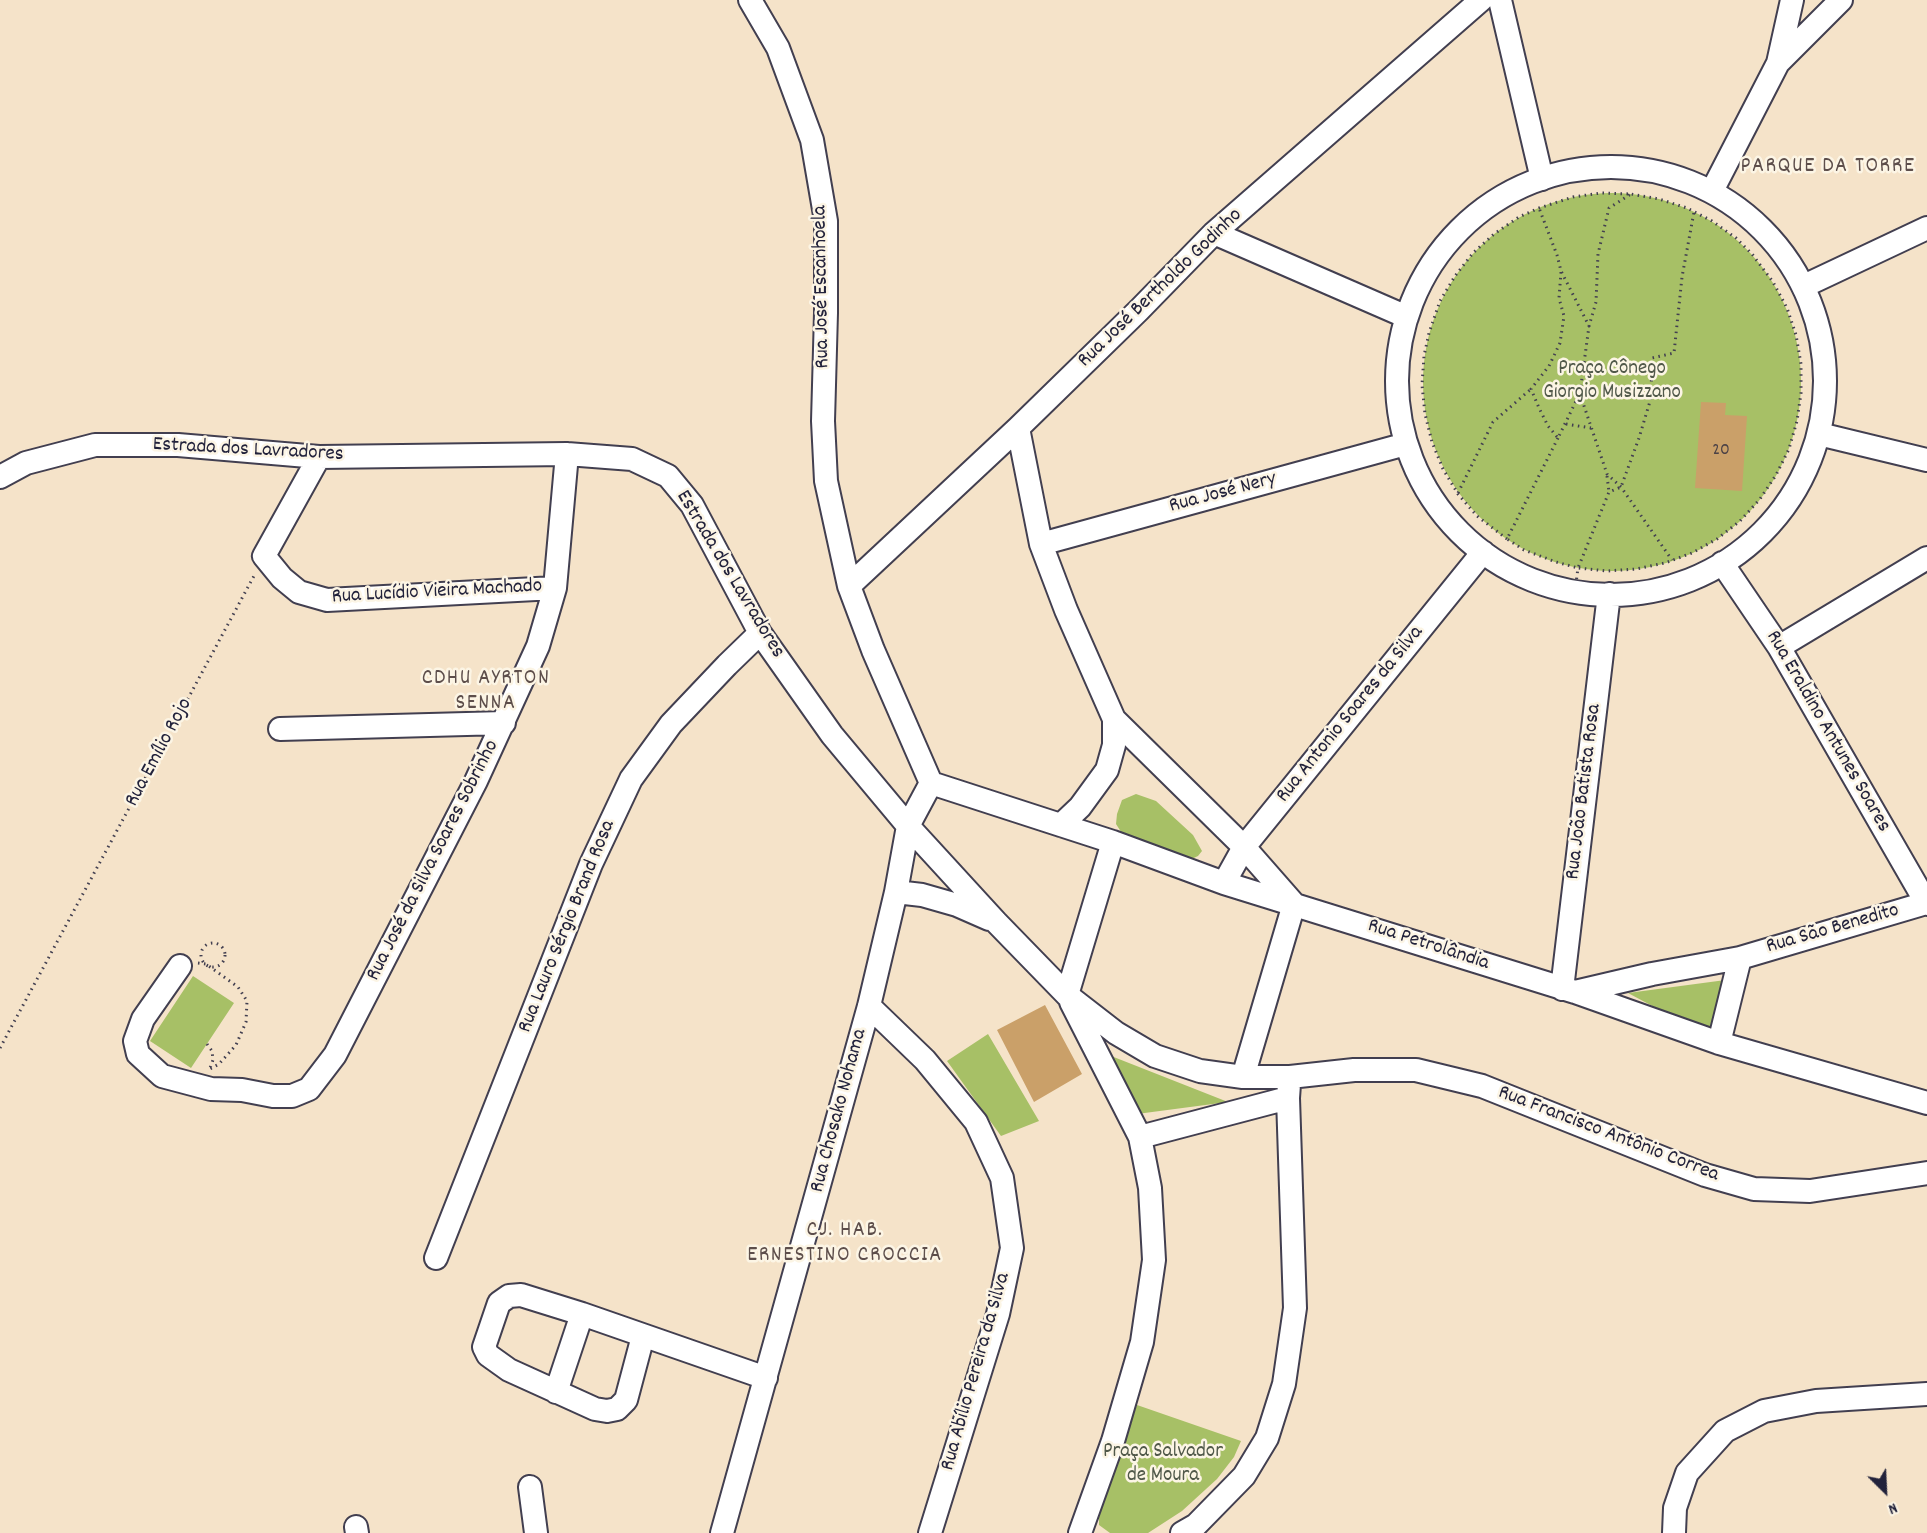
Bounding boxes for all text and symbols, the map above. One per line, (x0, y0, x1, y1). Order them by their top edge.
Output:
district label: PARQUE DA TORRE (1741, 155, 1915, 181)
street label: Rua José Bertholdo Godinho (1074, 204, 1248, 374)
street label: Rua José Escanhoela (809, 205, 837, 369)
park label: Praça Cônego Giorgio Musizzano (1543, 357, 1681, 407)
street label: Estrada dos Lavradores (152, 433, 344, 469)
house number: 20 (1712, 441, 1730, 463)
street label: Rua José Nery (1167, 468, 1279, 520)
street label: Estrada dos Lavradores (669, 487, 789, 663)
street label: Rua Lucídio Vieira Machado (331, 575, 543, 611)
street label: Rua Antonio Soares da Silva (1272, 621, 1430, 809)
street label: Rua Eraldino Antunes Soares (1759, 627, 1895, 837)
district label: CDHU AYRTON SENNA (422, 667, 550, 718)
street label: Rua Emílio Rojo (121, 694, 199, 812)
street label: Rua João Batista Rosa (1562, 703, 1608, 881)
street label: Rua José da Silva Soares Sobrinho (362, 736, 506, 986)
street label: Rua Lauro Sérgio Brand Rosa (514, 817, 622, 1037)
street label: Rua São Benedito (1764, 899, 1902, 961)
street label: Rua Petrolândia (1364, 914, 1492, 978)
street label: Rua Chosako Nohama (806, 1027, 874, 1195)
street label: Rua Francisco Antônio Correa (1494, 1081, 1722, 1189)
district label: CJ. HAB. ERNESTINO CROCCIA (747, 1219, 943, 1270)
street label: Rua Abílio Pereira da Silva (937, 1270, 1017, 1474)
park label: Praça Salvador de Moura (1103, 1440, 1223, 1490)
north arrow (1855, 1461, 1915, 1521)
text: N (1884, 1496, 1901, 1520)

